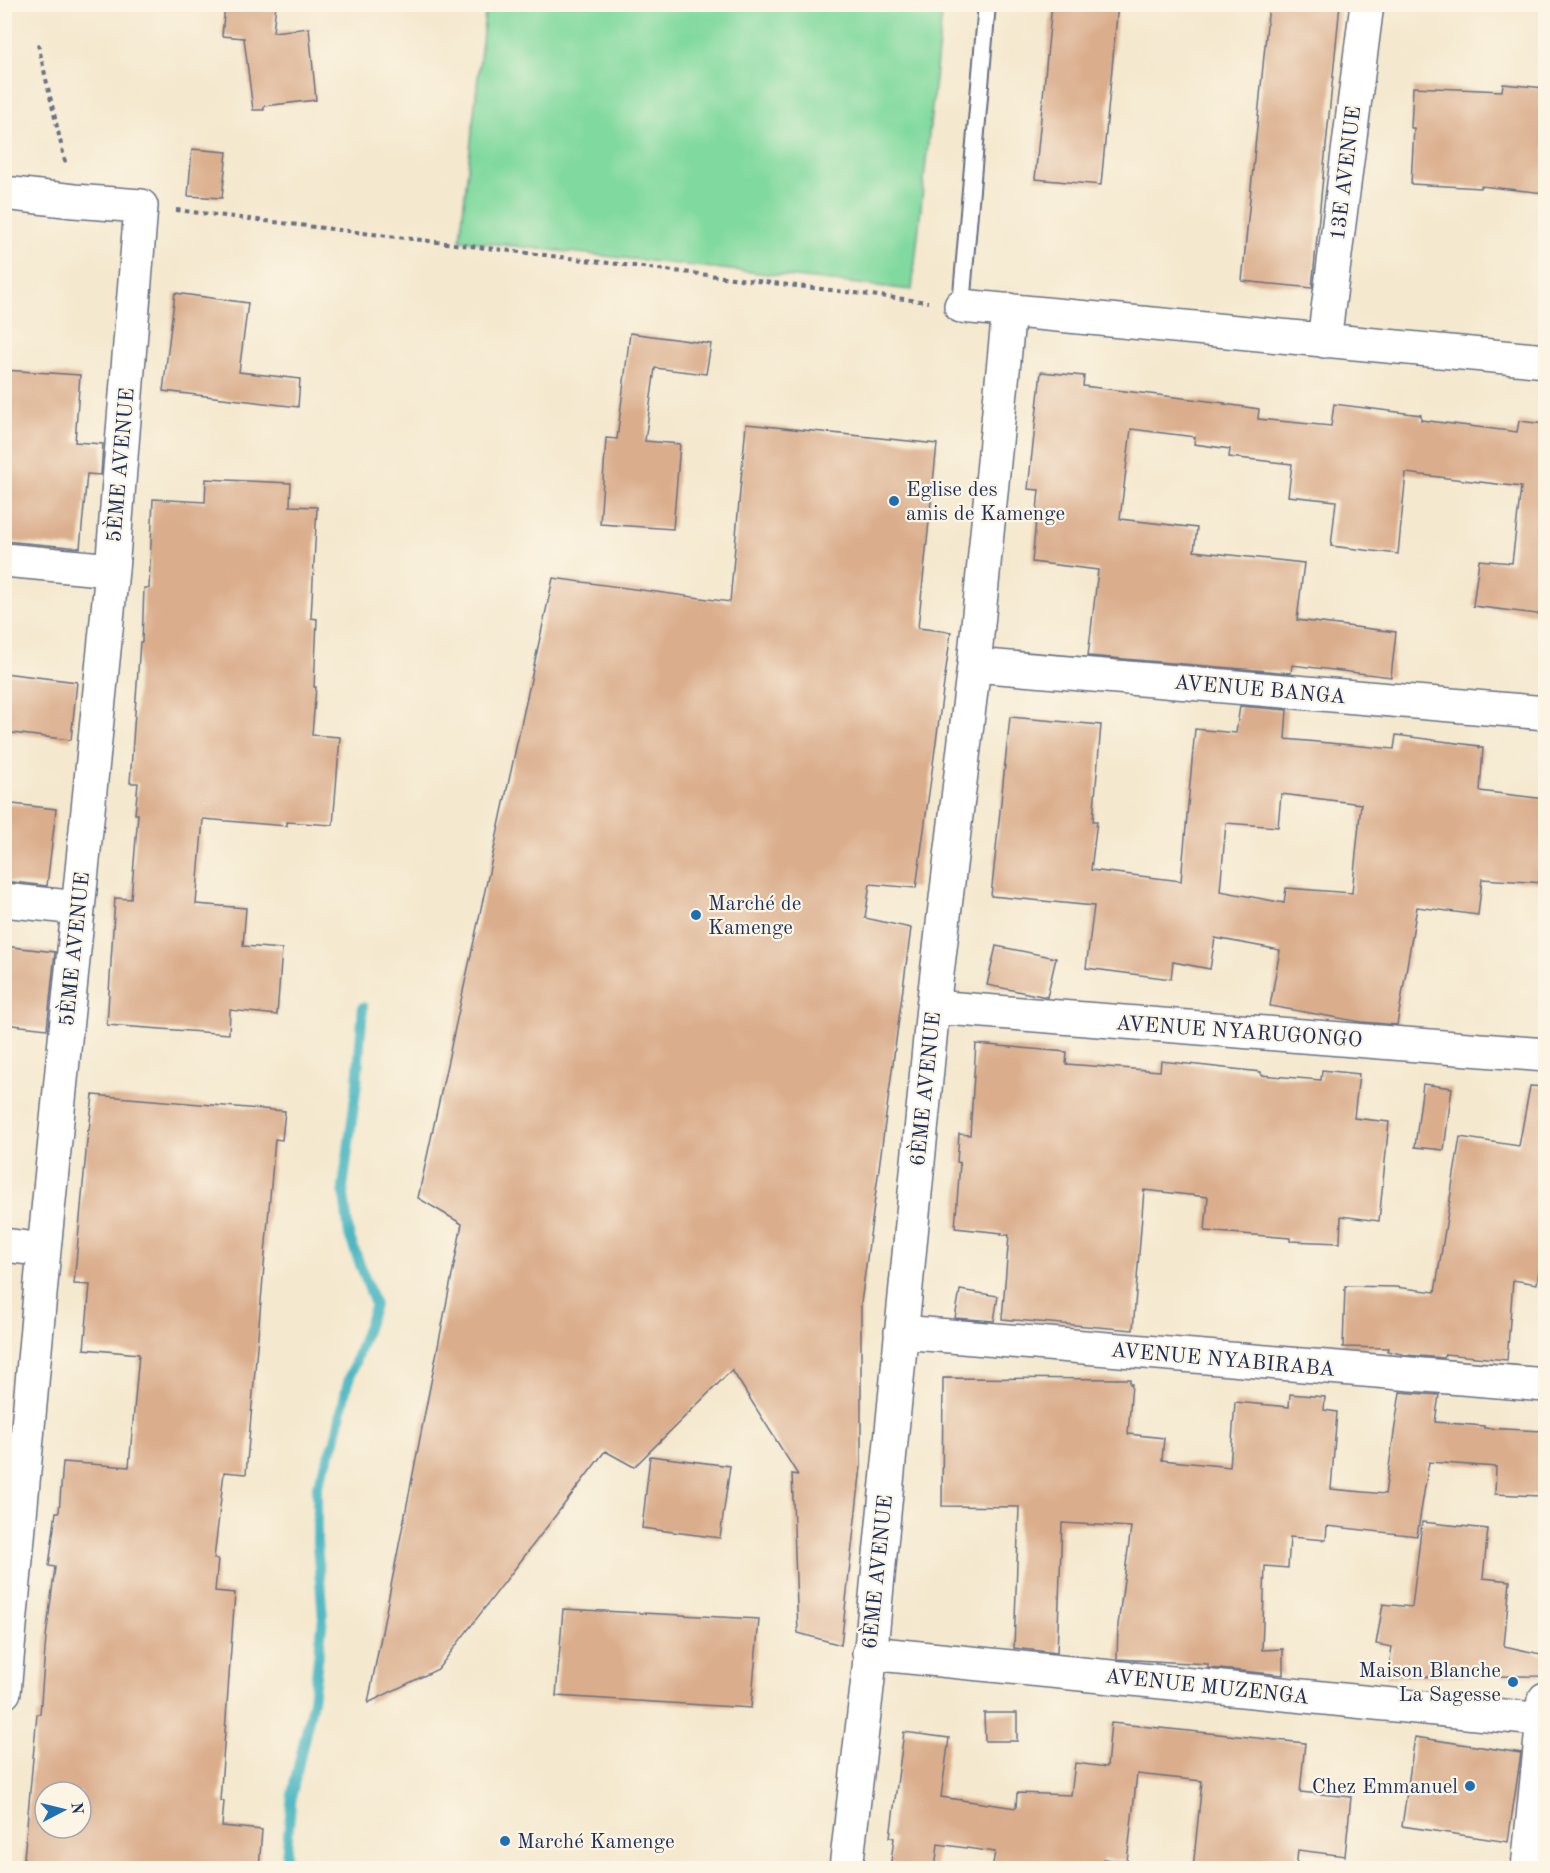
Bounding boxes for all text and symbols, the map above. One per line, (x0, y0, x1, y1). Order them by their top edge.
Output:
street label: 13E AVENUE (1328, 105, 1365, 241)
street label: 5ÈME AVENUE (100, 387, 139, 543)
place label: Eglise des amis de Kamenge (906, 480, 1065, 525)
marker: Eglise des amis de Kamenge (887, 494, 901, 508)
street label: AVENUE BANGA (1173, 673, 1347, 708)
street label: 5ÈME AVENUE (53, 871, 94, 1027)
place label: Marché de Kamenge (708, 894, 801, 939)
marker: Marché de Kamenge (689, 908, 703, 922)
street label: 6ÈME AVENUE (904, 1011, 945, 1167)
street label: AVENUE NYARUGONGO (1115, 1013, 1363, 1052)
street label: AVENUE NYABIRABA (1110, 1340, 1336, 1381)
street label: 6ÈME AVENUE (856, 1494, 897, 1650)
place label: Maison Blanche La Sagesse (1358, 1661, 1501, 1706)
street label: AVENUE MUZENGA (1104, 1666, 1310, 1709)
marker: Maison Blanche La Sagesse (1506, 1675, 1520, 1689)
place label: Chez Emmanuel (1312, 1777, 1458, 1798)
marker: Chez Emmanuel (1463, 1779, 1477, 1793)
north arrow (33, 1780, 93, 1840)
text: N (67, 1801, 85, 1816)
place label: Marché Kamenge (517, 1832, 675, 1853)
marker: Marché Kamenge (498, 1834, 512, 1848)

